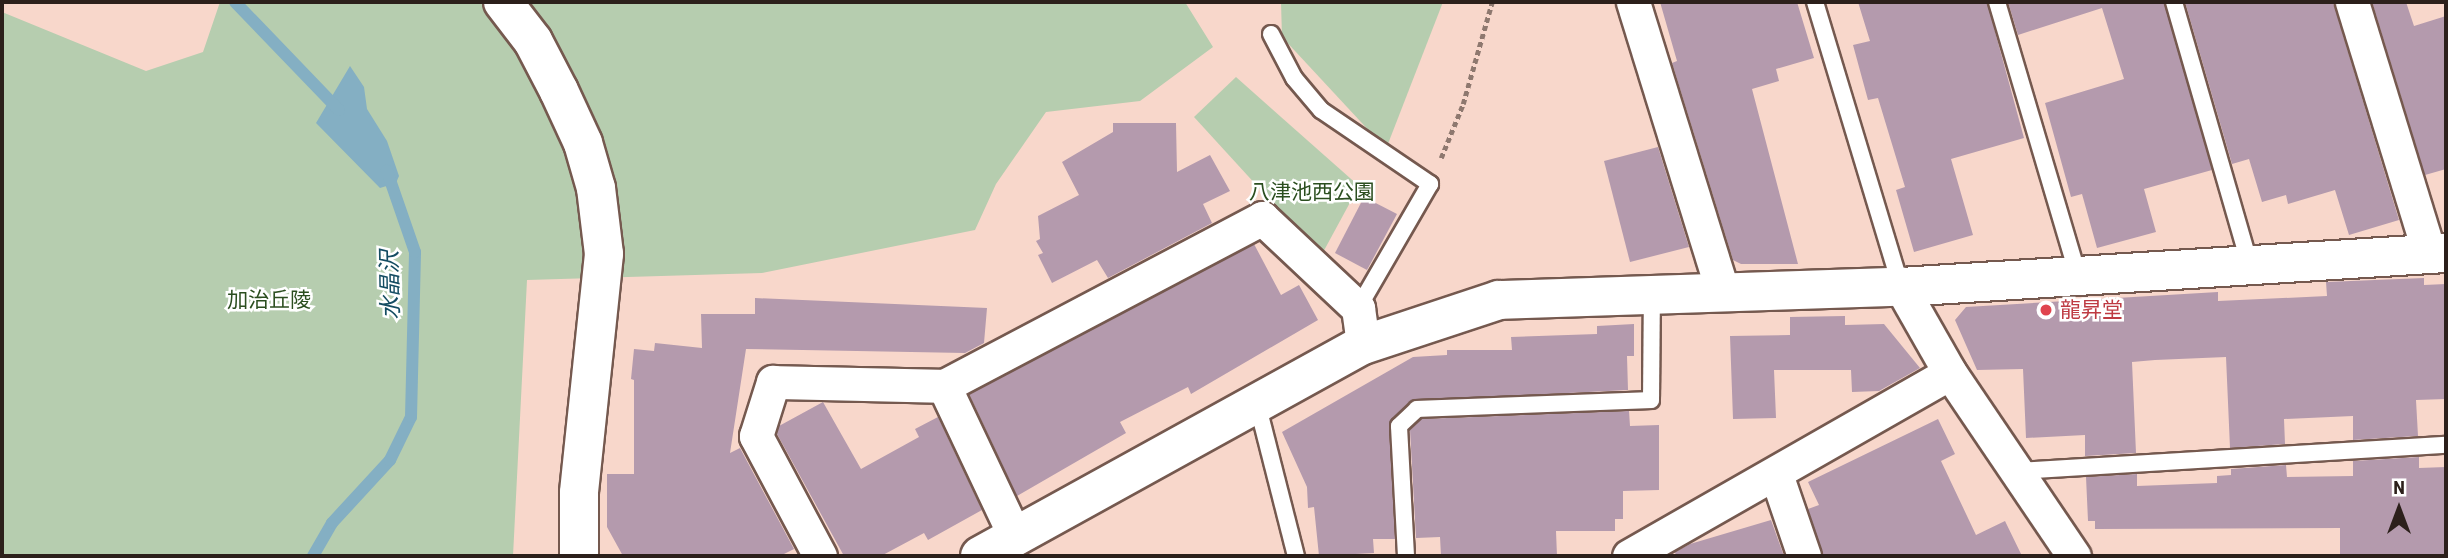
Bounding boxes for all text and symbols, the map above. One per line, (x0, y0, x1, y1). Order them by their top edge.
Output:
park label: 八津池西公園 (1249, 179, 1375, 205)
water label: 水晶沢 (377, 250, 405, 320)
park label: 加治丘陵 (227, 287, 311, 313)
place label: 龍昇堂 (2060, 297, 2123, 323)
marker: 龍昇堂 (2038, 302, 2054, 318)
north arrow (2364, 474, 2434, 544)
text: N (2393, 476, 2405, 499)

